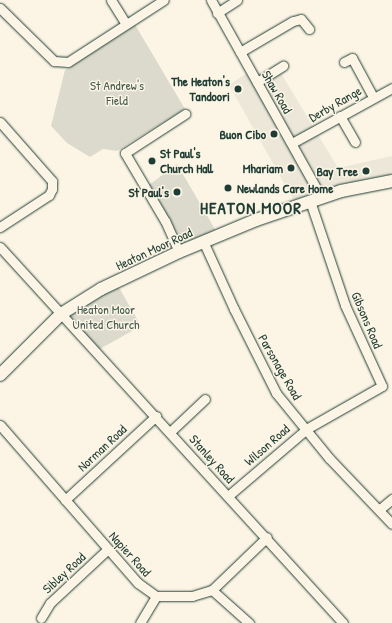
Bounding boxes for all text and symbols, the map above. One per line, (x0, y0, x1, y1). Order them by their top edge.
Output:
street label: Shaw Road (259, 68, 295, 116)
place label: The Heaton's Tandoori (171, 74, 230, 105)
park label: St Andrew's Field (90, 78, 144, 109)
street label: Derby Range (306, 83, 364, 125)
marker: The Heaton's Tandoori (233, 84, 243, 94)
place label: Buon Cibo (219, 126, 266, 142)
marker: Buon Cibo (269, 129, 279, 139)
place label: St Paul's Church Hall (160, 146, 213, 177)
marker: St Paul's Church Hall (147, 156, 157, 166)
place label: Mhariam (243, 160, 283, 176)
marker: Mhariam (286, 163, 296, 173)
place label: Bay Tree (316, 163, 358, 179)
marker: Bay Tree (361, 166, 371, 176)
place label: Newlands Care Home (237, 180, 333, 196)
marker: Newlands Care Home (222, 182, 234, 194)
place label: St Paul's (128, 184, 169, 200)
marker: St Paul's (172, 187, 182, 197)
district label: HEATON MOOR (200, 198, 302, 218)
street label: Heaton Moor Road (113, 225, 195, 273)
street label: Gibsons Road (348, 289, 386, 351)
park label: Heaton Moor United Church (73, 302, 139, 333)
street label: Parsonage Road (255, 332, 305, 402)
street label: Norman Road (74, 421, 130, 475)
street label: Wilson Road (241, 421, 293, 469)
street label: Stanley Road (186, 432, 238, 486)
street label: Napier Road (106, 528, 154, 580)
street label: Sibley Road (39, 549, 89, 597)

